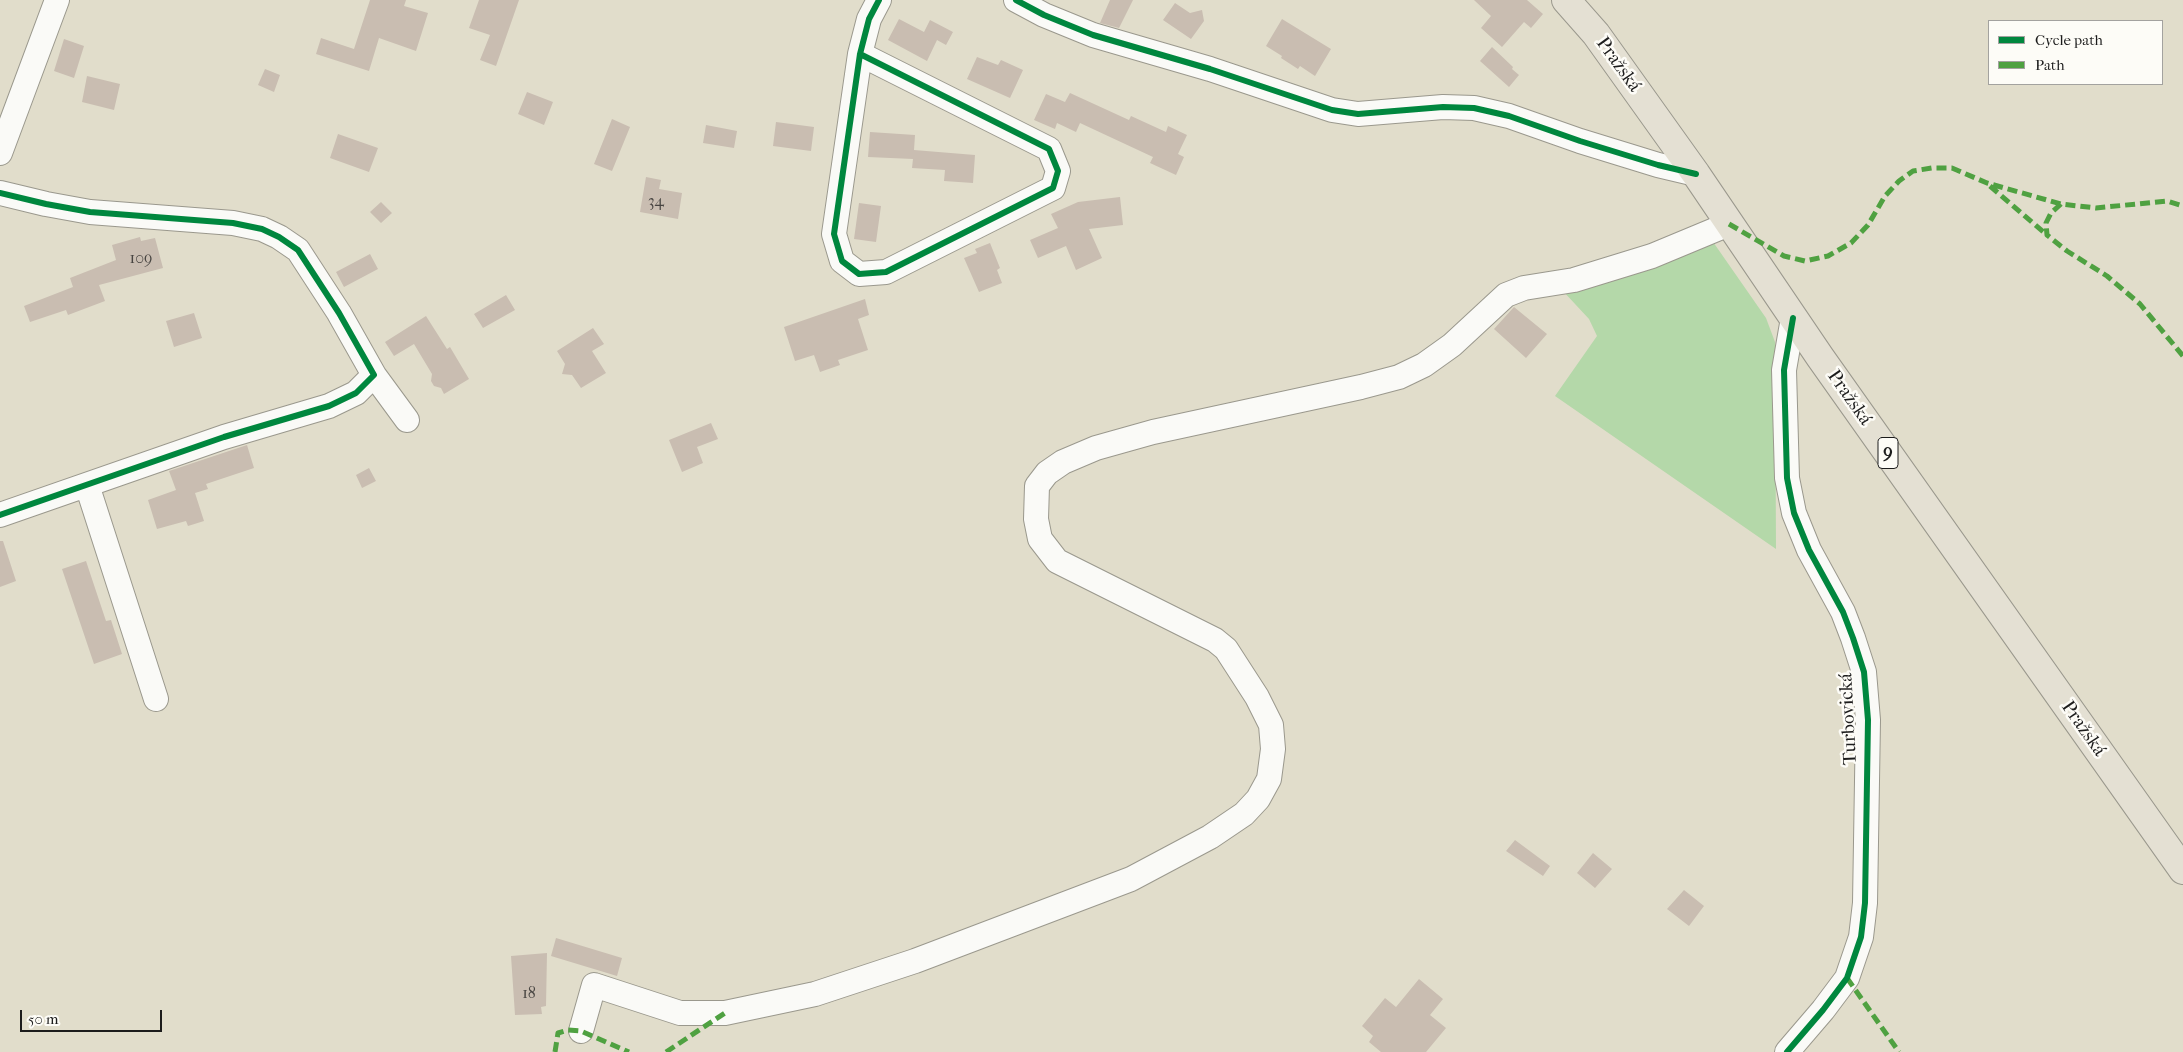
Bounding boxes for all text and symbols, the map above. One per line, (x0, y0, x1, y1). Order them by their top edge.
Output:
legend (1988, 20, 2163, 85)
text: Cycle path (2035, 31, 2103, 49)
street label: Pražská (1590, 33, 1646, 97)
text: Path (2035, 56, 2065, 74)
house number: 34 (648, 192, 664, 212)
house number: 109 (130, 249, 152, 269)
street label: Pražská (1822, 366, 1876, 430)
road number: 9 (1878, 438, 1898, 468)
street label: Turbovická (1835, 672, 1863, 766)
street label: Pražská (2056, 697, 2110, 761)
house number: 18 (522, 984, 536, 1004)
scale bar (22, 1000, 165, 1032)
text: 50 m (28, 1010, 58, 1028)

